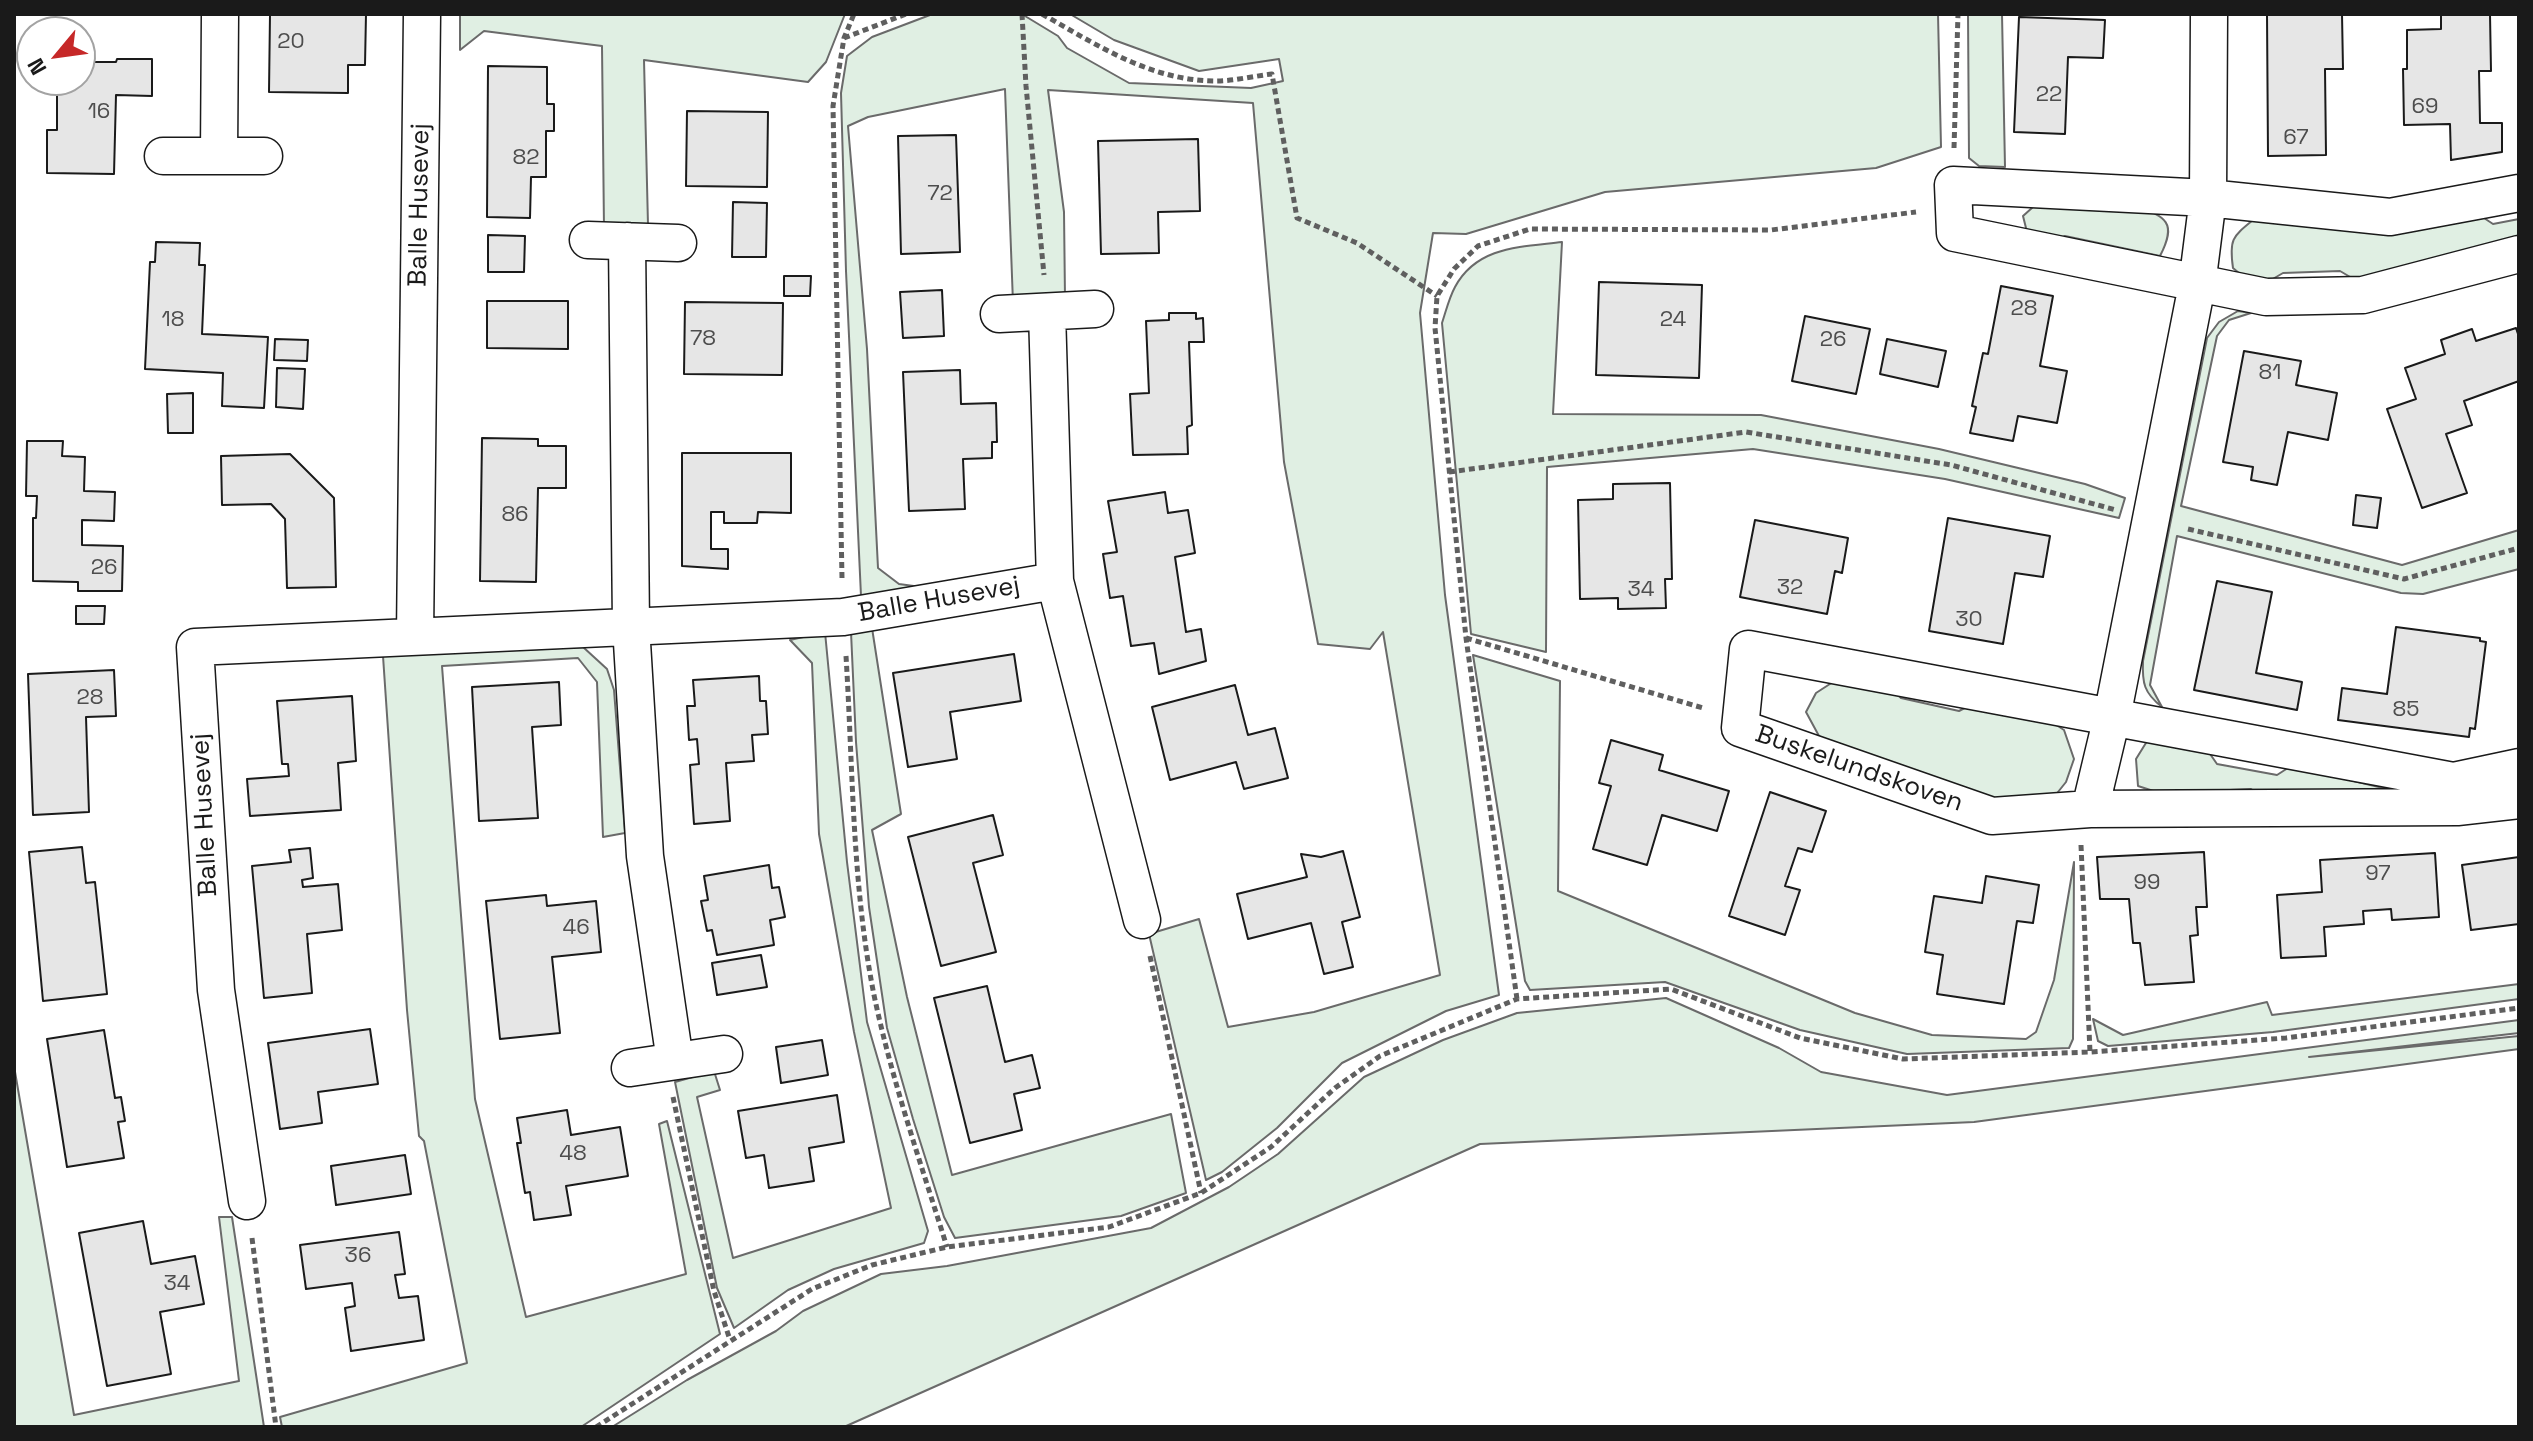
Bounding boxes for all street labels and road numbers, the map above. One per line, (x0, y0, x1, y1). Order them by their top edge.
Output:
street label: Balle Husevej (403, 123, 437, 287)
street label: Balle Husevej (856, 570, 1022, 630)
street label: Buskelundskoven (1751, 719, 1967, 819)
street label: Balle Husevej (185, 732, 225, 898)

